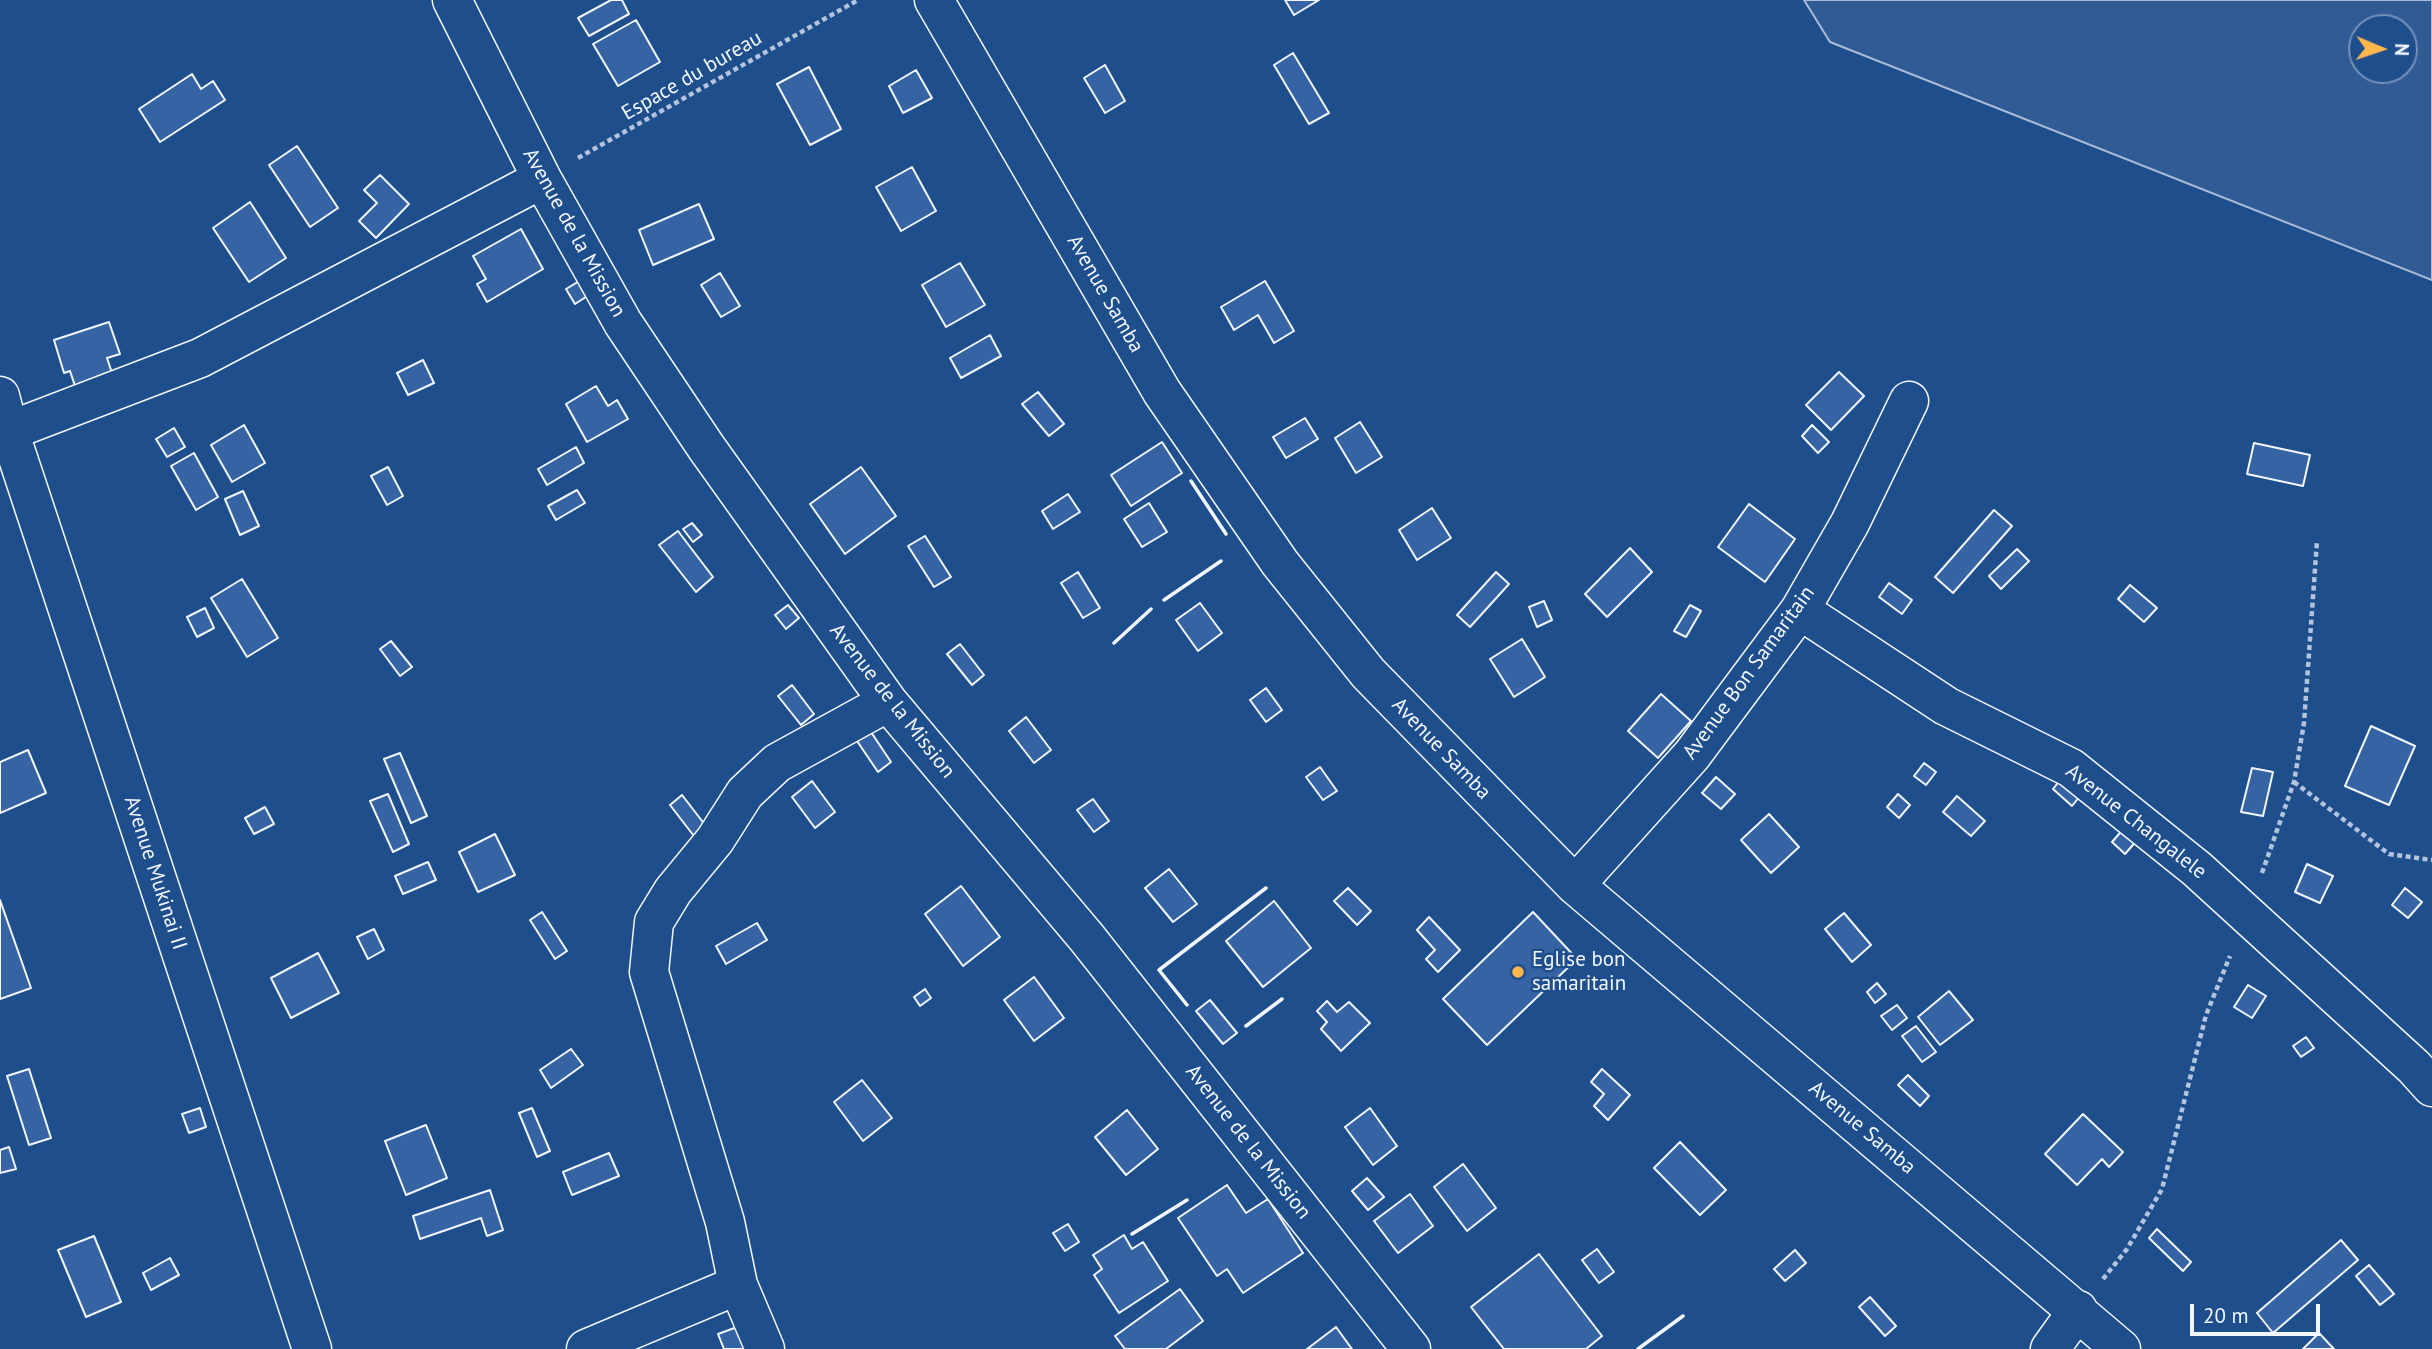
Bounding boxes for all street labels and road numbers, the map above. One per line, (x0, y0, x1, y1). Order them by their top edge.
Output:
street label: Espace du bureau (617, 26, 767, 126)
street label: Avenue de la Mission (517, 144, 631, 322)
street label: Avenue Samba (1061, 231, 1149, 357)
street label: Avenue Bon Samaritain (1678, 581, 1820, 765)
street label: Avenue de la Mission (824, 619, 960, 783)
street label: Avenue Samba (1386, 693, 1496, 805)
street label: Avenue Changalele (2061, 759, 2211, 885)
street label: Avenue Mukinai II (118, 793, 192, 953)
street label: Avenue de la Mission (1180, 1060, 1316, 1224)
street label: Avenue Samba (1804, 1076, 1920, 1180)

